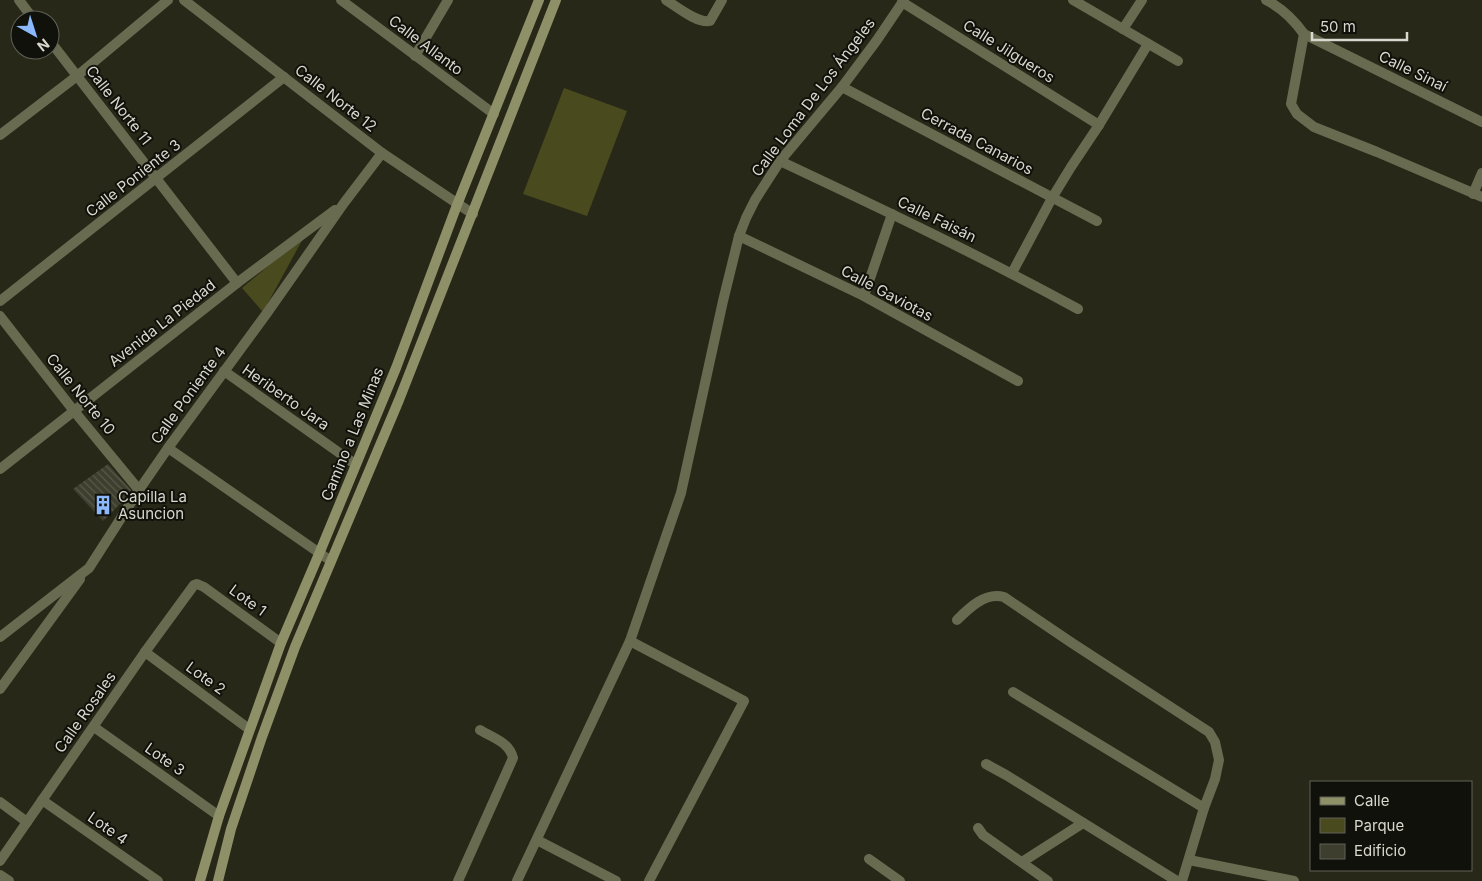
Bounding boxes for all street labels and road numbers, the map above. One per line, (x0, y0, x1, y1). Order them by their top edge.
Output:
street label: Calle Allanto (385, 11, 467, 79)
street label: Calle Loma De Los Ángeles (747, 14, 879, 180)
street label: Calle Jilgueros (960, 15, 1058, 87)
street label: Calle Sinaí (1376, 46, 1451, 96)
street label: Calle Norte 12 (291, 60, 381, 136)
street label: Calle Norte 11 (82, 61, 156, 149)
street label: Cerrada Canarios (918, 103, 1037, 179)
street label: Calle Poniente 3 (82, 135, 184, 221)
street label: Calle Faisán (894, 192, 980, 246)
street label: Calle Gaviotas (838, 261, 936, 325)
street label: Avenida La Piedad (105, 275, 219, 371)
street label: Calle Poniente 4 (146, 343, 230, 447)
street label: Calle Norte 10 (42, 350, 120, 438)
street label: Heriberto Jara (239, 360, 333, 434)
street label: Camino a Las Minas (317, 364, 387, 504)
street label: Lote 1 (226, 580, 270, 620)
street label: Lote 2 (182, 657, 230, 699)
street label: Calle Rosales (50, 668, 120, 756)
street label: Lote 3 (141, 738, 189, 780)
street label: Lote 4 (84, 807, 132, 849)

